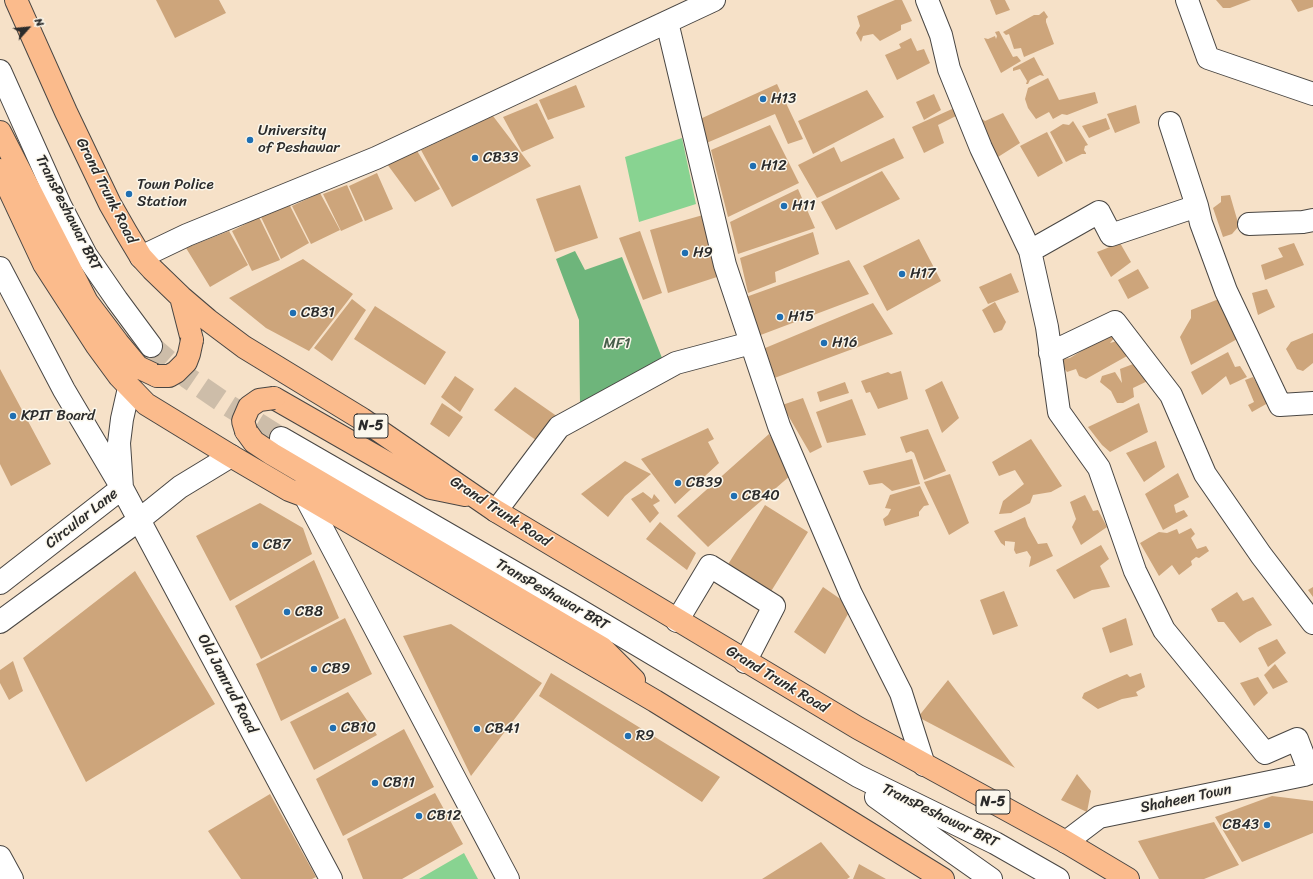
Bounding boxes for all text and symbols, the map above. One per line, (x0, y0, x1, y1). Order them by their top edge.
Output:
north arrow (8, 8, 48, 48)
text: N (29, 15, 49, 30)
place label: H13 (771, 90, 796, 108)
marker: H13 (758, 94, 768, 104)
place label: University of Peshawar (258, 122, 339, 157)
street label: Grand Trunk Road (72, 135, 140, 247)
marker: University of Peshawar (245, 135, 255, 145)
place label: CB33 (483, 149, 518, 167)
street label: TransPeshawar BRT (31, 152, 105, 274)
marker: CB33 (470, 153, 480, 163)
place label: H12 (761, 157, 787, 175)
marker: H12 (748, 161, 758, 171)
place label: Town Police Station (137, 176, 214, 211)
marker: Town Police Station (124, 189, 134, 199)
place label: H11 (792, 197, 815, 215)
marker: H11 (779, 201, 789, 211)
place label: H9 (693, 244, 713, 262)
marker: H9 (680, 248, 690, 258)
place label: H17 (910, 265, 936, 283)
marker: H17 (897, 269, 907, 279)
place label: CB31 (301, 304, 335, 322)
marker: CB31 (288, 308, 298, 318)
place label: H15 (788, 308, 814, 326)
marker: H15 (775, 312, 785, 322)
place label: H16 (832, 334, 858, 352)
park label: MF1 (604, 335, 630, 353)
marker: H16 (819, 338, 829, 348)
place label: KPIT Board (21, 407, 95, 425)
marker: KPIT Board (8, 411, 18, 421)
road number: N-5 (354, 414, 388, 438)
street label: Grand Trunk Road (446, 473, 554, 551)
place label: CB39 (686, 474, 722, 492)
marker: CB39 (673, 478, 683, 488)
street label: Circular Lane (42, 485, 122, 553)
place label: CB40 (742, 487, 780, 505)
marker: CB40 (729, 491, 739, 501)
place label: CB7 (263, 536, 291, 554)
marker: CB7 (250, 540, 260, 550)
street label: TransPeshawar BRT (492, 555, 612, 635)
place label: CB8 (295, 603, 323, 621)
marker: CB8 (282, 607, 292, 617)
street label: Old Jamrud Road (193, 631, 261, 737)
street label: Grand Trunk Road (723, 642, 831, 718)
place label: CB9 (322, 660, 350, 678)
marker: CB9 (309, 664, 319, 674)
place label: CB10 (341, 719, 376, 737)
place label: CB41 (485, 720, 520, 738)
marker: CB10 (328, 723, 338, 733)
marker: CB41 (472, 724, 482, 734)
place label: R9 (636, 727, 654, 745)
marker: R9 (623, 731, 633, 741)
place label: CB11 (383, 774, 415, 792)
marker: CB11 (370, 778, 380, 788)
street label: TransPeshawar BRT (879, 780, 1001, 852)
street label: Shaheen Town (1139, 781, 1233, 817)
road number: N-5 (976, 790, 1010, 814)
place label: CB12 (427, 807, 461, 825)
marker: CB12 (414, 811, 424, 821)
place label: CB43 (1222, 816, 1259, 834)
marker: CB43 (1262, 820, 1272, 830)

